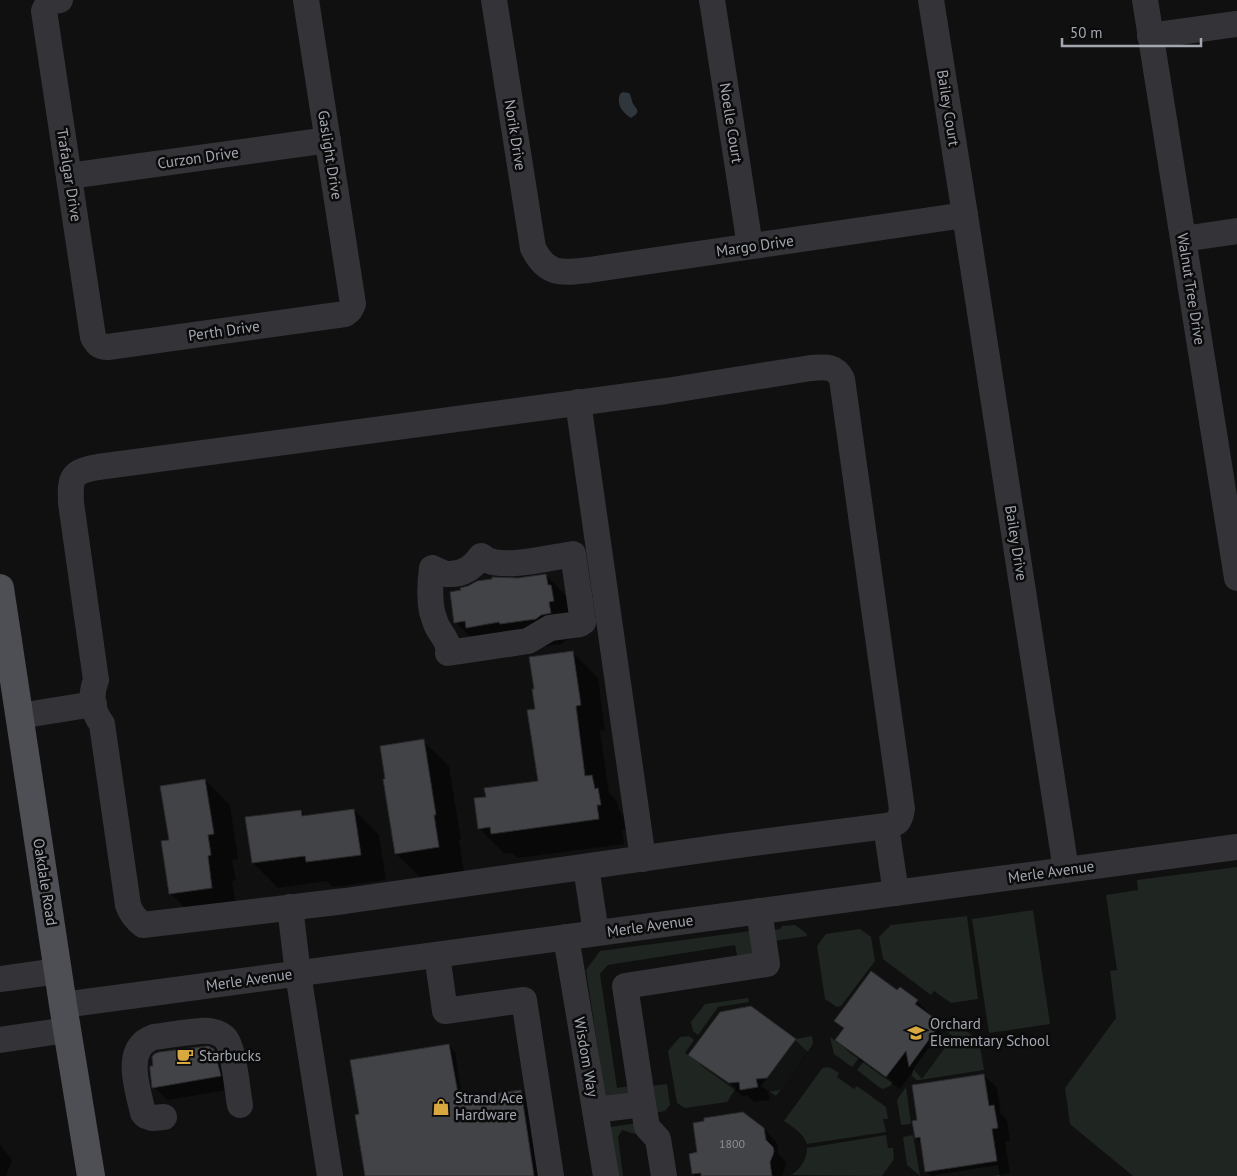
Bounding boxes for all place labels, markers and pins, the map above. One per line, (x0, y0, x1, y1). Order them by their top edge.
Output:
place label: Orchard Elementary School (930, 1014, 1050, 1050)
school or university icon: Orchard Elementary School (906, 1023, 926, 1043)
cafe icon: Starbucks (175, 1046, 195, 1066)
place label: Starbucks (199, 1046, 261, 1065)
place label: Strand Ace Hardware (455, 1088, 523, 1124)
shop icon: Strand Ace Hardware (431, 1097, 451, 1117)

